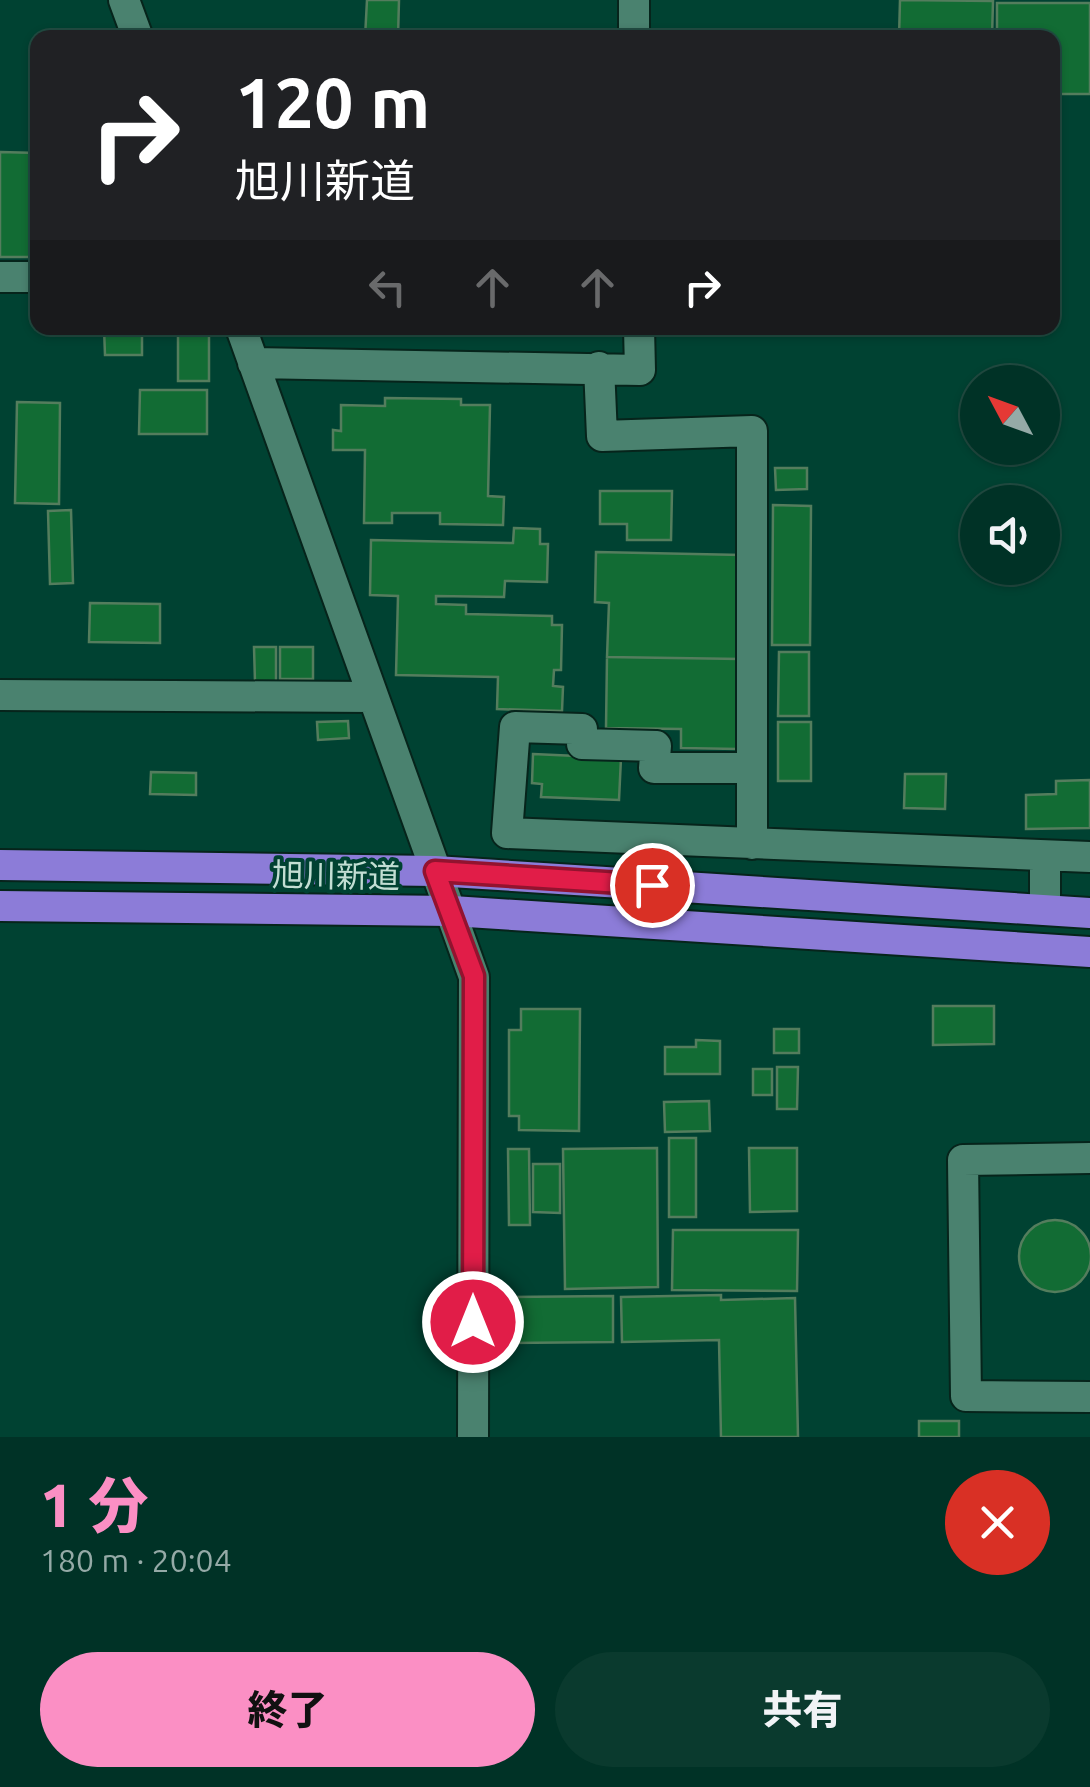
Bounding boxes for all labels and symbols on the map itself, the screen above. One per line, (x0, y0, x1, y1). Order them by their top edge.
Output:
north arrow (960, 365, 1060, 465)
pin (610, 843, 695, 928)
street label: 旭川新道 (272, 856, 400, 894)
position arrow (421, 1270, 525, 1374)

